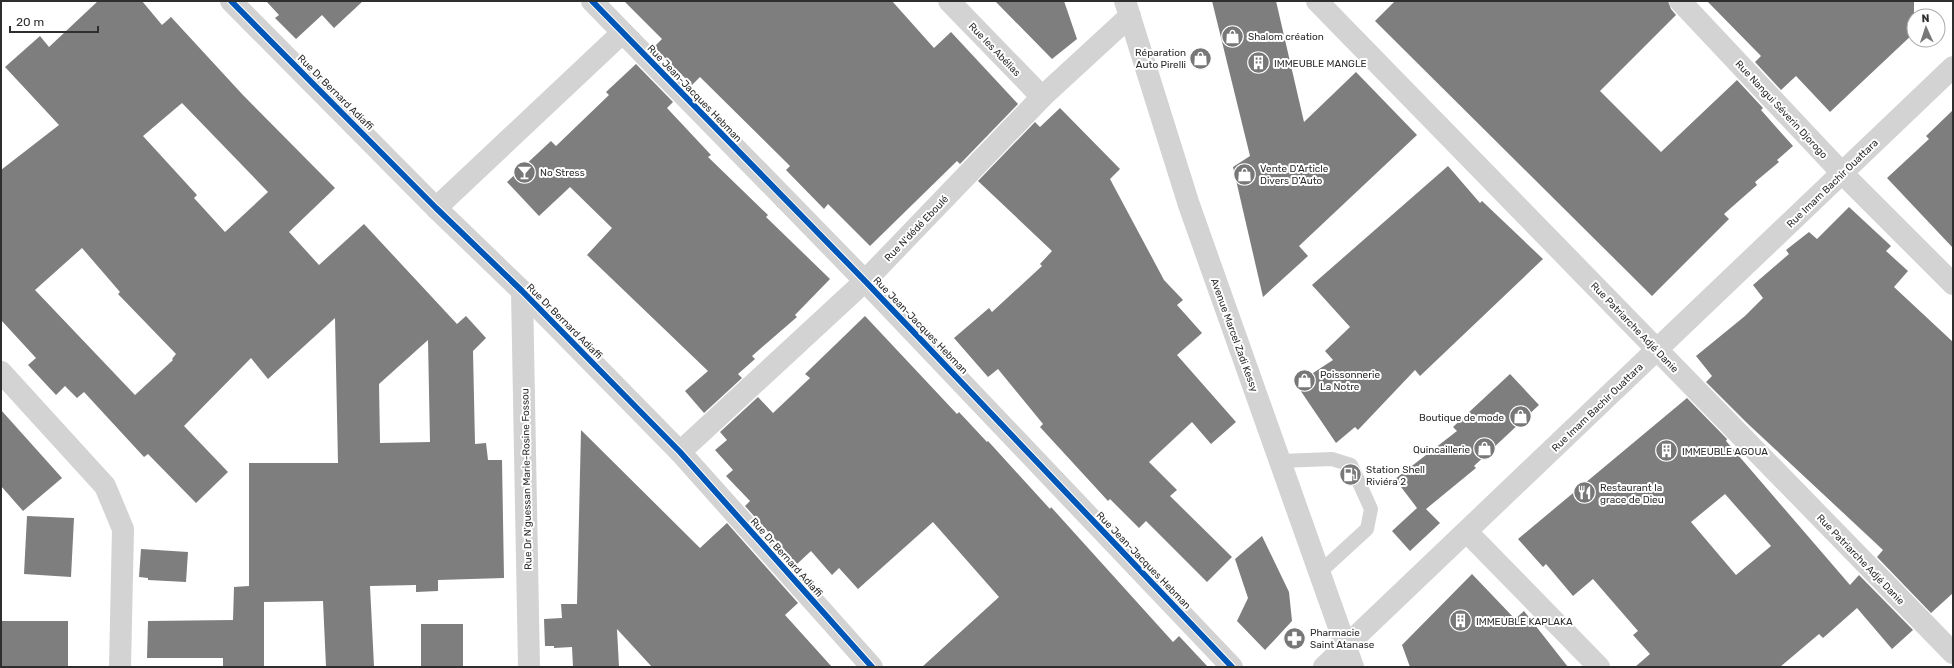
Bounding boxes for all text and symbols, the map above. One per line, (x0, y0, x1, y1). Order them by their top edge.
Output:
scale bar (10, 8, 98, 34)
north arrow (1906, 8, 1946, 48)
text: N (1921, 12, 1930, 25)
text: 20 m (16, 15, 44, 29)
street label: Rue les Abélias (966, 20, 1023, 79)
shop icon: Shalom création (1219, 23, 1245, 49)
place label: Shalom création (1248, 31, 1324, 43)
street label: Rue Jean-Jacques Hebman (645, 43, 744, 145)
shop icon: Réparation Auto Pirelli (1188, 45, 1214, 71)
place label: Réparation Auto Pirelli (1135, 47, 1186, 71)
building icon: IMMEUBLE MANGLE (1246, 50, 1272, 76)
street label: Rue Dr Bernard Adiaffi (295, 52, 376, 133)
place label: IMMEUBLE MANGLE (1274, 58, 1367, 70)
street label: Rue Nangui Séverin Djorogo (1733, 58, 1830, 161)
street label: Rue Imam Bachir Ouattara (1785, 137, 1881, 230)
bar icon: No Stress (511, 159, 537, 185)
shop icon: Vente D'Article Divers D'Auto (1232, 161, 1258, 187)
place label: Vente D'Article Divers D'Auto (1260, 163, 1329, 187)
place label: No Stress (540, 167, 585, 179)
street label: Rue N'dédé Eboulé (882, 193, 951, 264)
street label: Rue Jean-Jacques Hebman (871, 275, 970, 377)
street label: Avenue Marcel Zadi Kessy (1208, 277, 1260, 394)
street label: Rue Patriarche Adjé Danie (1588, 280, 1681, 376)
street label: Rue Dr Bernard Adiaffi (524, 281, 605, 362)
street label: Rue Imam Bachir Ouattara (1550, 361, 1646, 454)
shop icon: Poissonnerie La Notre (1292, 367, 1318, 393)
place label: Poissonnerie La Notre (1320, 369, 1380, 393)
street label: Rue Dr N'guessan Marie-Rosine Fossou (519, 388, 535, 570)
shop icon: Boutique de mode (1507, 404, 1533, 430)
place label: Boutique de mode (1419, 412, 1504, 424)
shop icon: Quincaillerie (1472, 436, 1498, 462)
building icon: IMMEUBLE AGOUA (1654, 438, 1680, 464)
place label: Quincaillerie (1413, 444, 1470, 456)
place label: IMMEUBLE AGOUA (1682, 446, 1768, 458)
fuel station icon: Station Shell Riviéra 2 (1338, 462, 1364, 488)
place label: Station Shell Riviéra 2 (1366, 464, 1425, 488)
restaurant icon: Restaurant la grace de Dieu (1571, 480, 1597, 506)
place label: Restaurant la grace de Dieu (1600, 482, 1664, 506)
street label: Rue Jean-Jacques Hebman (1094, 510, 1193, 612)
street label: Rue Patriarche Adjé Danie (1814, 512, 1907, 608)
street label: Rue Dr Bernard Adiaffi (748, 516, 825, 600)
building icon: IMMEUBLE KAPLAKA (1447, 608, 1473, 634)
place label: IMMEUBLE KAPLAKA (1476, 616, 1573, 628)
pharmacy icon: Pharmacie Saint Atanase (1281, 625, 1307, 651)
place label: Pharmacie Saint Atanase (1310, 627, 1375, 651)

